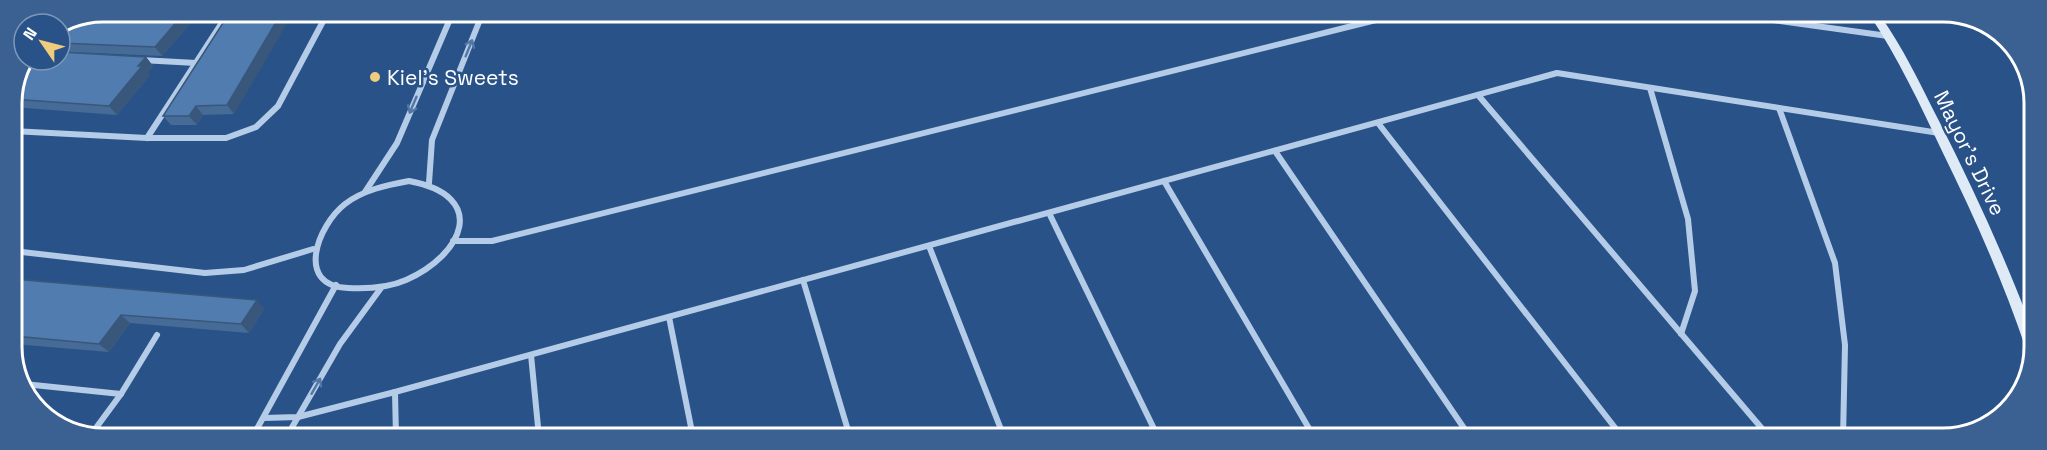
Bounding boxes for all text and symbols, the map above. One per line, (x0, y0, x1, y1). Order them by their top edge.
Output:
north arrow (12, 12, 72, 72)
text: N (18, 23, 42, 44)
one-way arrow (464, 39, 475, 57)
place label: Kiel's Sweets (387, 64, 519, 91)
marker: Kiel's Sweets (368, 70, 382, 84)
street label: Mayor's Drive (1928, 86, 2012, 220)
one-way arrow (407, 95, 418, 113)
one-way arrow (310, 378, 322, 395)

